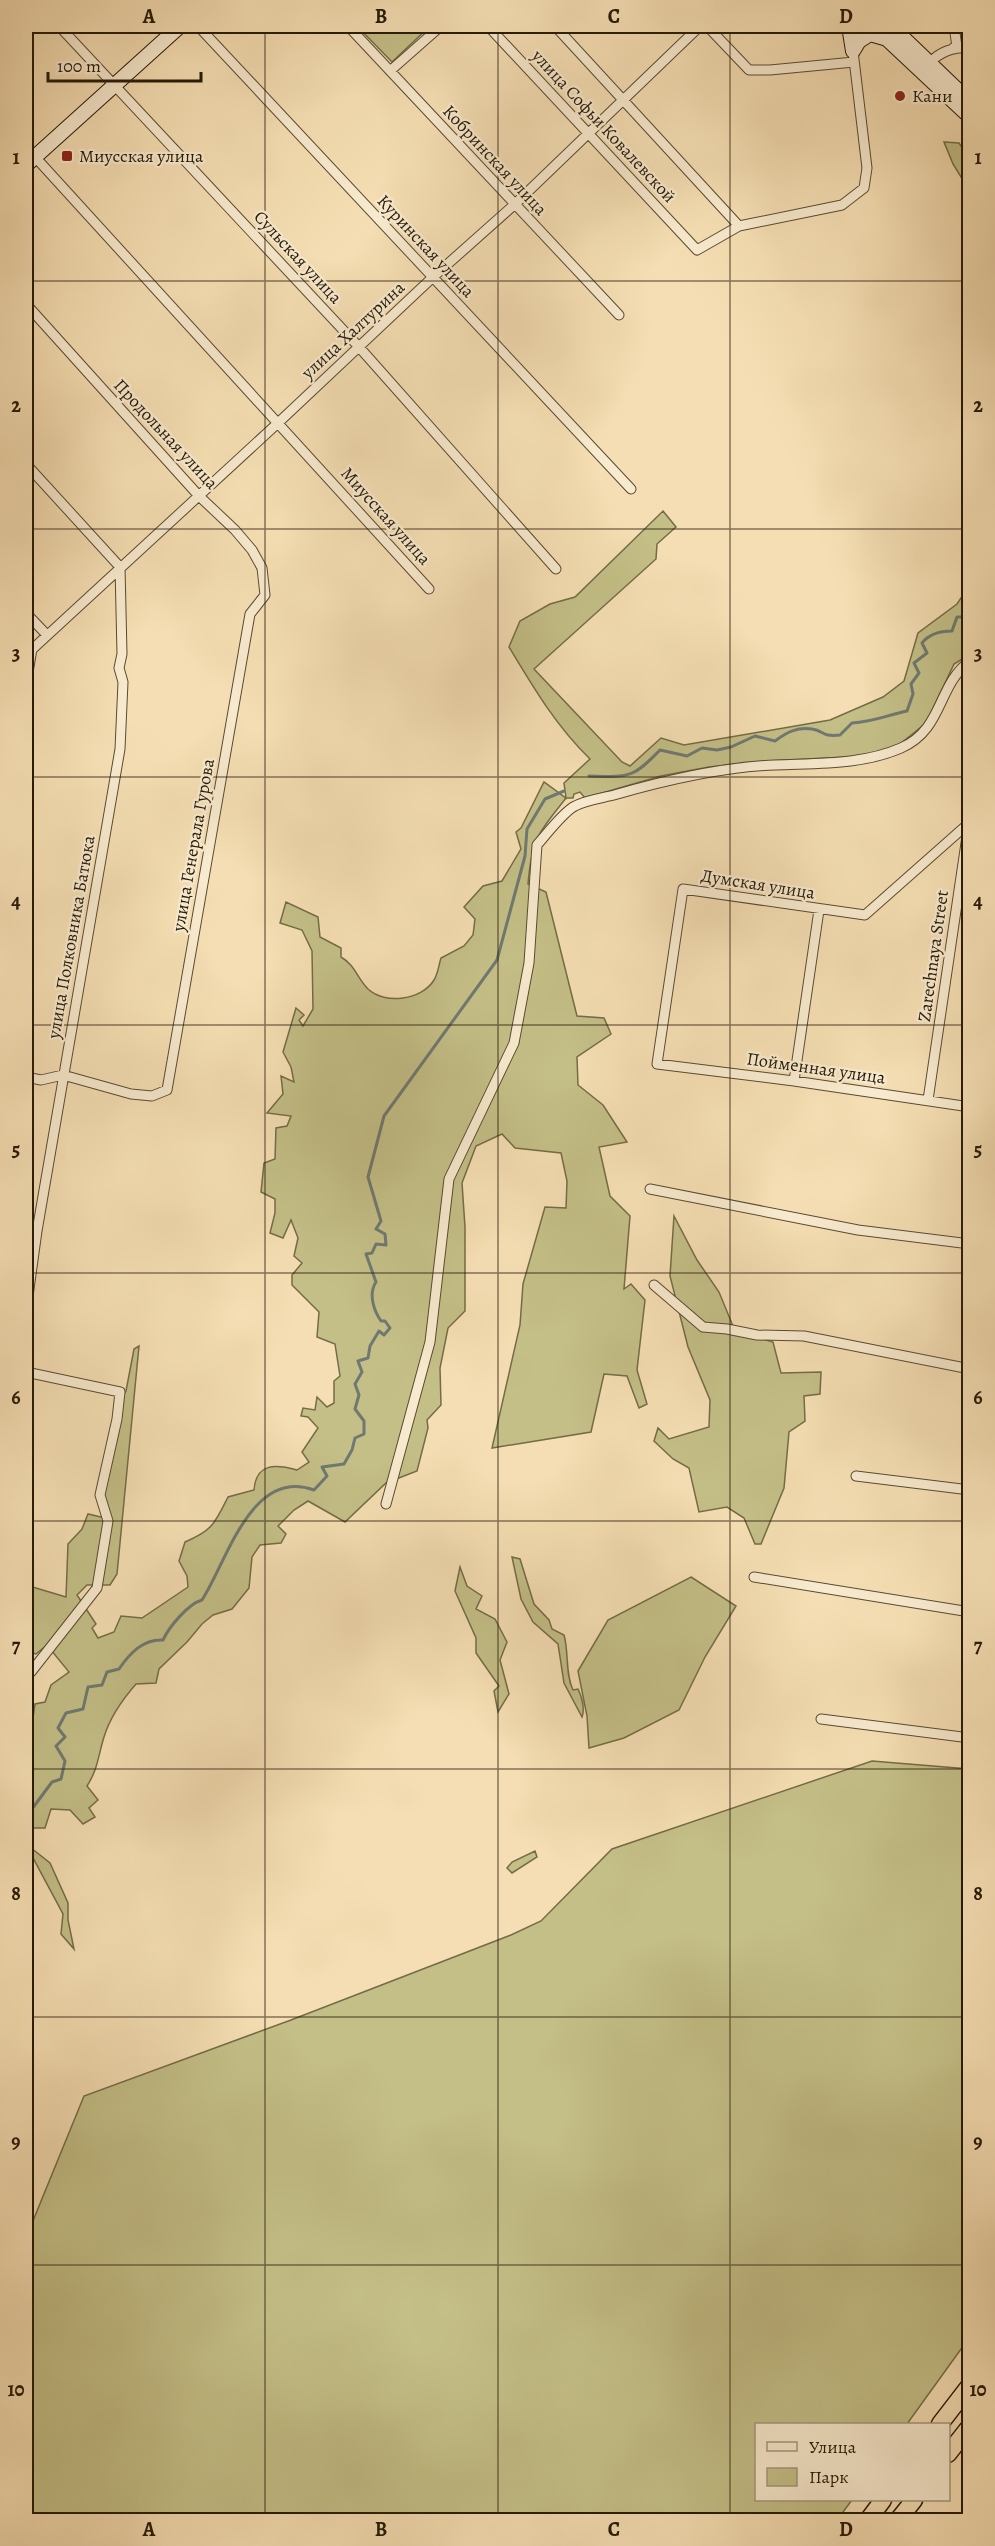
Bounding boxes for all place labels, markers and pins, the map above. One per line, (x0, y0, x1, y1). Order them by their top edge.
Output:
place label: Кани (912, 84, 953, 108)
marker: Кани (893, 89, 907, 103)
place label: Миусская улица (79, 144, 204, 168)
marker: Миусская улица (60, 149, 74, 163)

